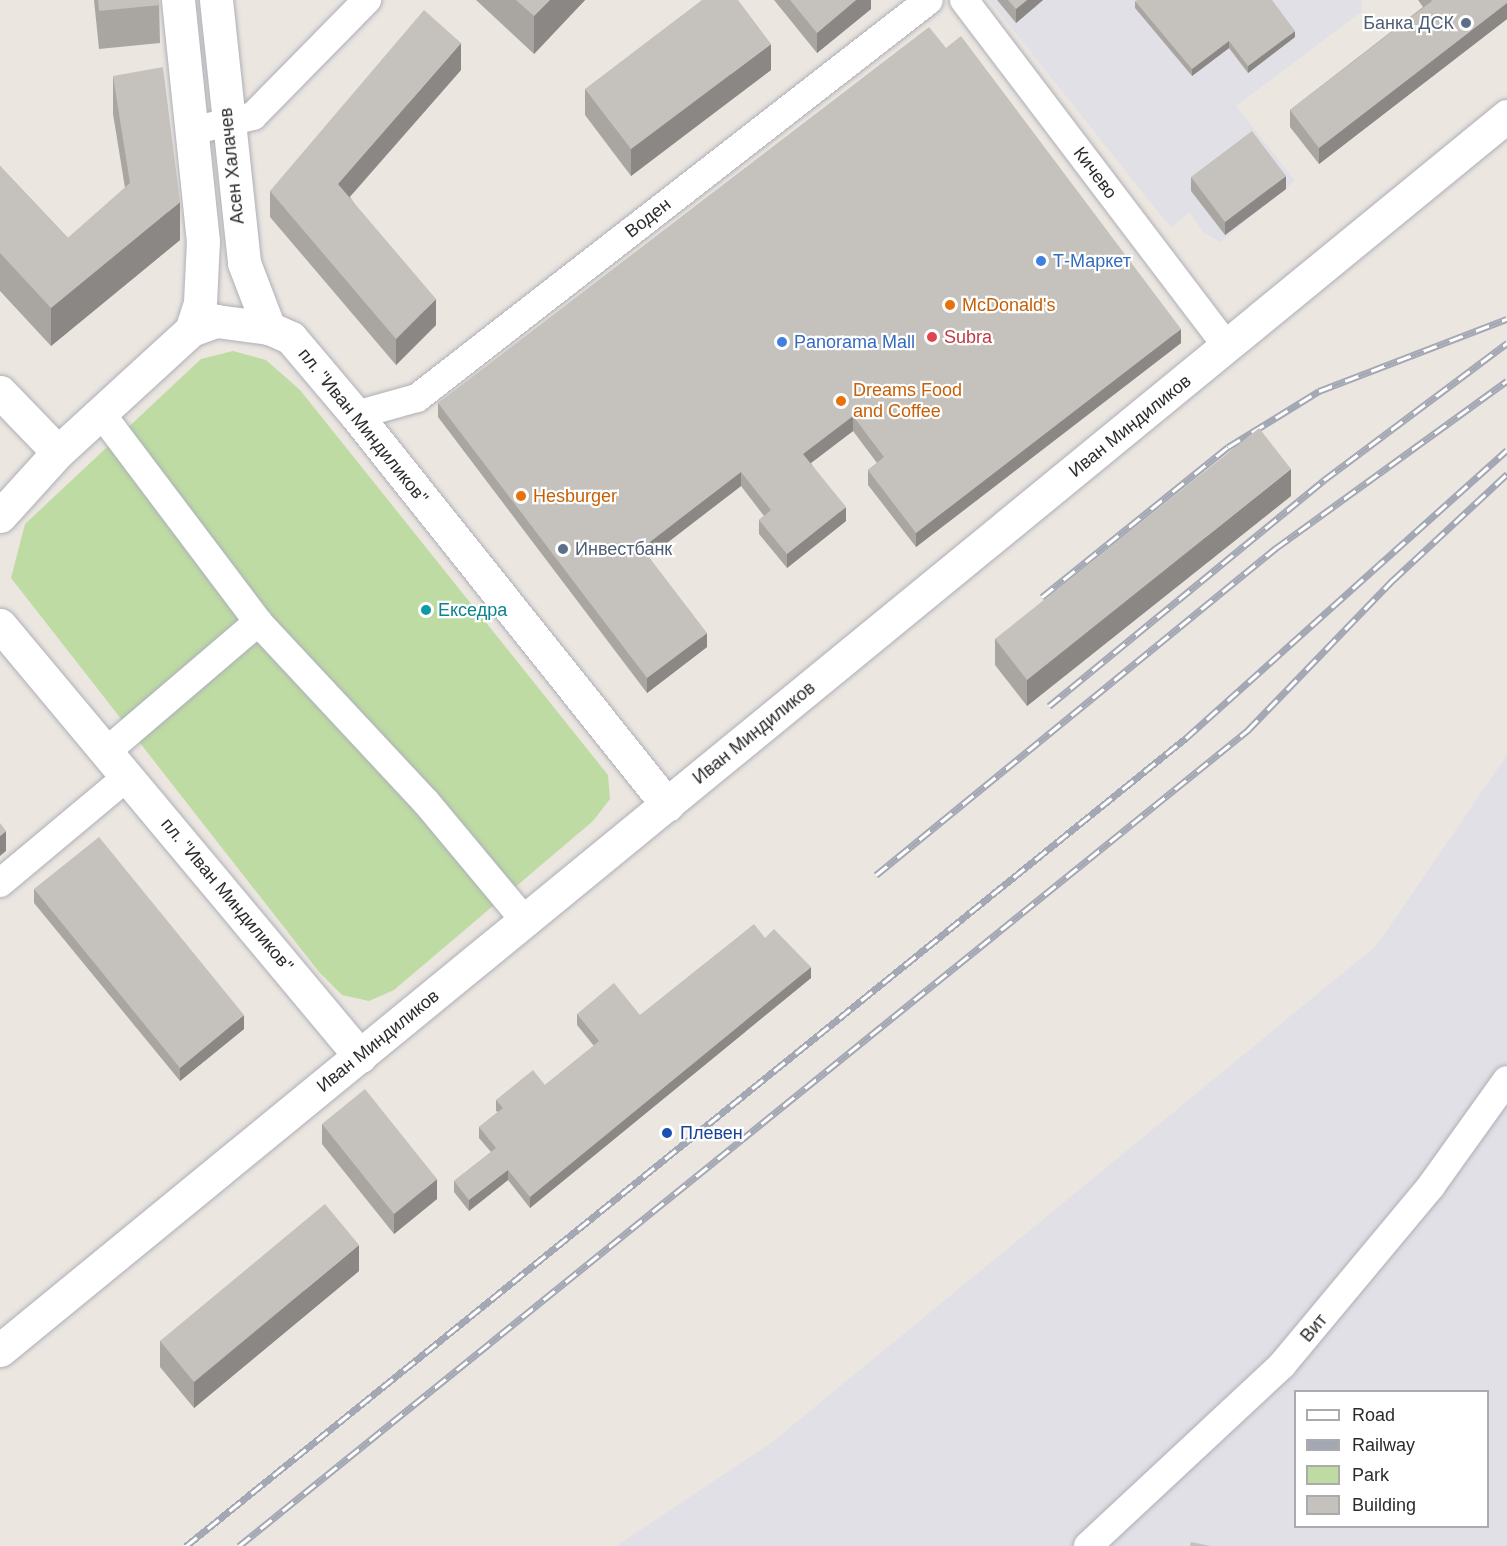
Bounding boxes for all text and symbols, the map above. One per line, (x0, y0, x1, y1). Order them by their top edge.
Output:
place label: Банка ДСК (1363, 12, 1454, 34)
marker: Банка ДСК (1459, 16, 1473, 30)
street label: Асен Халачев (215, 107, 249, 225)
street label: Кичево (1069, 143, 1121, 203)
street label: Воден (621, 193, 675, 243)
place label: Т-Маркет (1053, 250, 1131, 272)
marker: Т-Маркет (1034, 254, 1048, 268)
place label: McDonald's (962, 294, 1055, 316)
marker: McDonald's (943, 298, 957, 312)
place label: Subra (944, 326, 992, 348)
marker: Subra (925, 330, 939, 344)
place label: Panorama Mall (794, 331, 915, 353)
marker: Panorama Mall (775, 335, 789, 349)
street label: пл. "Иван Миндиликов" (294, 344, 432, 508)
street label: Иван Миндиликов (1065, 370, 1195, 482)
place label: Dreams Food and Coffee (853, 380, 962, 422)
marker: Dreams Food and Coffee (834, 394, 848, 408)
place label: Hesburger (533, 485, 617, 507)
marker: Hesburger (514, 489, 528, 503)
place label: Инвестбанк (575, 538, 672, 560)
marker: Инвестбанк (556, 542, 570, 556)
place label: Екседра (438, 599, 507, 621)
marker: Екседра (419, 603, 433, 617)
street label: Иван Миндиликов (689, 677, 819, 789)
street label: пл. "Иван Миндиликов" (156, 814, 298, 976)
street label: Иван Миндиликов (313, 985, 443, 1097)
place label: Плевен (680, 1122, 743, 1144)
marker: Плевен (658, 1124, 676, 1142)
street label: Вит (1296, 1309, 1332, 1347)
legend (1294, 1390, 1489, 1528)
text: Road (1352, 1405, 1395, 1425)
text: Railway (1352, 1435, 1415, 1455)
text: Park (1352, 1465, 1389, 1485)
text: Building (1352, 1495, 1416, 1515)

